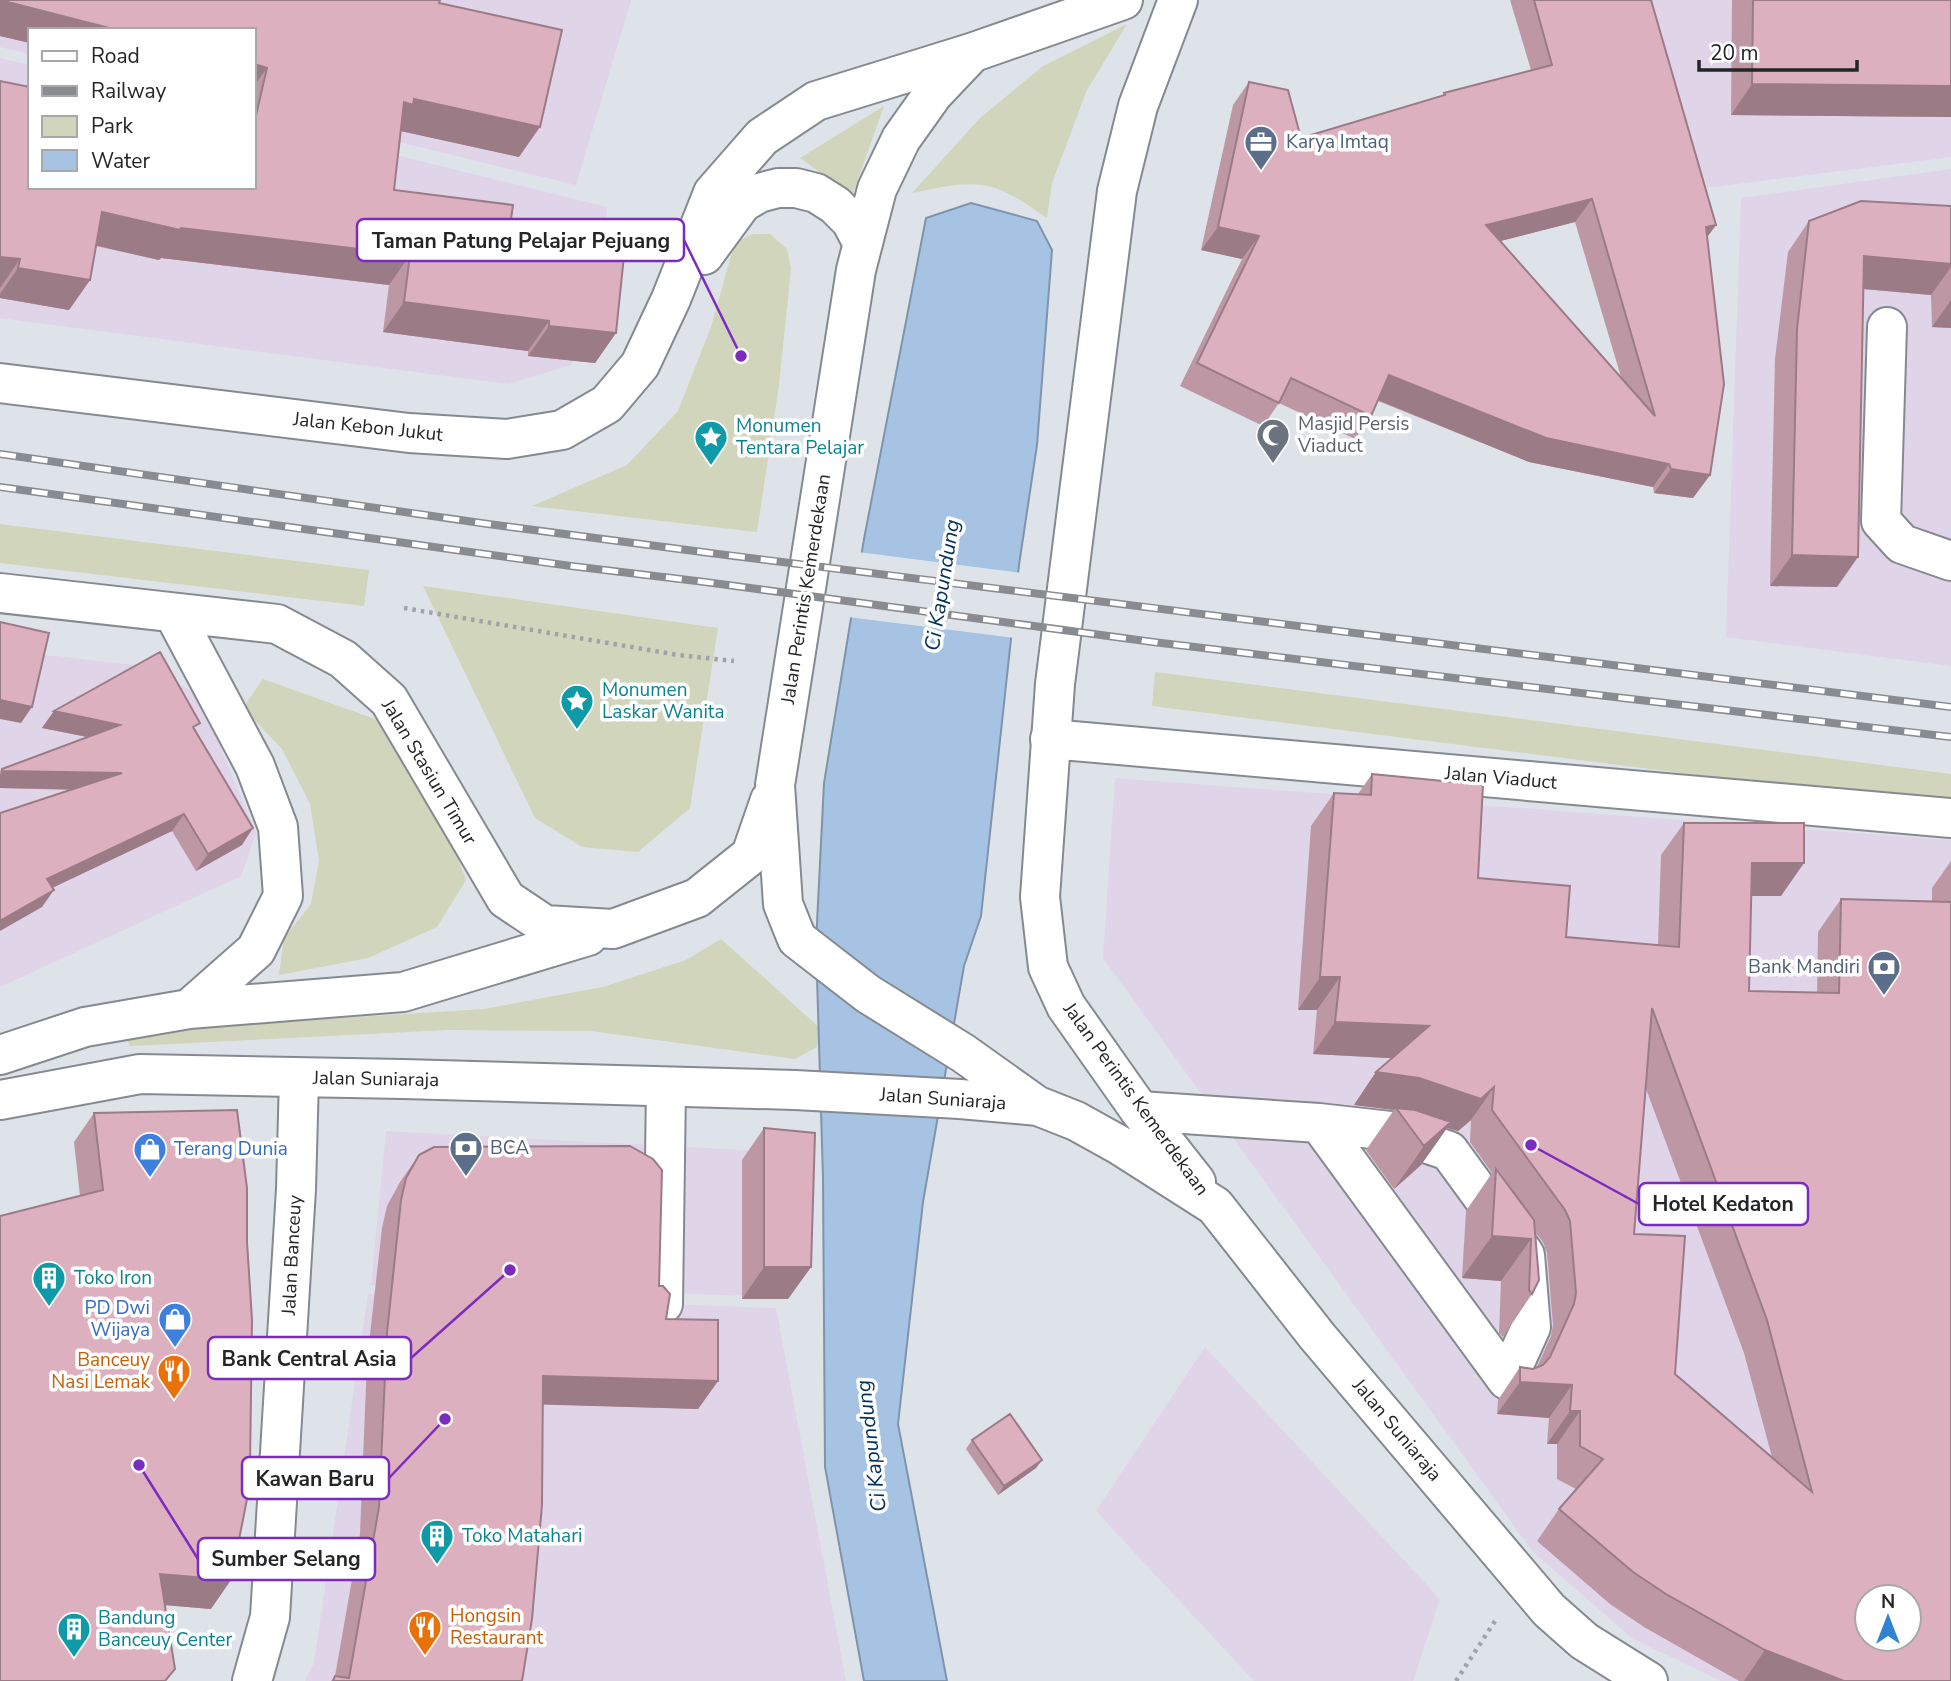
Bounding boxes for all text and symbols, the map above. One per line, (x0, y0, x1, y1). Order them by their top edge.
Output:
legend (28, 28, 256, 189)
scale bar (1699, 28, 1856, 72)
text: 20 m (1710, 39, 1759, 67)
text: Road (91, 42, 140, 70)
text: Railway (91, 77, 166, 105)
text: Park (91, 112, 133, 140)
office icon: Karya Imtaq (1242, 123, 1280, 172)
place label: Karya Imtaq (1286, 129, 1389, 155)
text: Water (91, 147, 150, 175)
callout: Taman Patung Pelajar Pejuang (357, 219, 684, 261)
text: Taman Patung Pelajar Pejuang (372, 227, 670, 255)
street label: Jalan Kebon Jukut (291, 406, 444, 448)
place label: Masjid Persis Viaduct (1297, 411, 1409, 459)
place label: Monumen Tentara Pelajar (736, 413, 864, 461)
mosque icon: Masjid Persis Viaduct (1254, 416, 1292, 465)
place icon: Monumen Tentara Pelajar (692, 418, 730, 467)
street label: Jalan Perintis Kemerdekaan (775, 472, 837, 707)
water label: Ci Kapundung (918, 517, 966, 653)
place label: Monumen Laskar Wanita (602, 677, 725, 725)
place icon: Monumen Laskar Wanita (558, 682, 596, 731)
street label: Jalan Stasiun Timur (375, 694, 483, 850)
street label: Jalan Viaduct (1443, 760, 1558, 796)
bank icon: Bank Mandiri (1865, 948, 1903, 997)
place label: Bank Mandiri (1748, 954, 1860, 980)
street label: Jalan Perintis Kemerdekaan (1056, 996, 1215, 1201)
street label: Jalan Suniaraja (312, 1065, 439, 1093)
street label: Jalan Suniaraja (878, 1082, 1007, 1116)
bank icon: BCA (447, 1129, 485, 1178)
shop icon: Terang Dunia (131, 1130, 169, 1179)
place label: BCA (490, 1135, 529, 1161)
place label: Terang Dunia (174, 1136, 288, 1162)
callout: Hotel Kedaton (1639, 1183, 1808, 1225)
text: Hotel Kedaton (1652, 1190, 1794, 1218)
street label: Jalan Banceuy (276, 1194, 308, 1317)
building icon: Toko Iron (30, 1259, 68, 1308)
place label: Toko Iron (74, 1265, 152, 1291)
place label: PD Dwi Wijaya (85, 1295, 150, 1343)
shop icon: PD Dwi Wijaya (156, 1300, 194, 1349)
callout: Bank Central Asia (208, 1337, 411, 1379)
text: Bank Central Asia (222, 1345, 396, 1373)
place label: Banceuy Nasi Lemak (51, 1347, 150, 1395)
restaurant icon: Banceuy Nasi Lemak (155, 1352, 193, 1401)
street label: Jalan Suniaraja (1346, 1372, 1448, 1487)
water label: Ci Kapundung (849, 1378, 893, 1514)
callout: Kawan Baru (242, 1457, 389, 1499)
text: Kawan Baru (256, 1465, 374, 1493)
building icon: Toko Matahari (418, 1517, 456, 1566)
place label: Toko Matahari (462, 1523, 582, 1549)
callout: Sumber Selang (198, 1538, 375, 1580)
text: Sumber Selang (211, 1545, 361, 1573)
north arrow (1853, 1583, 1923, 1653)
text: N (1881, 1589, 1895, 1615)
place label: Hongsin Restaurant (450, 1603, 544, 1651)
place label: Bandung Banceuy Center (98, 1605, 232, 1653)
restaurant icon: Hongsin Restaurant (406, 1608, 444, 1657)
building icon: Bandung Banceuy Center (55, 1610, 93, 1659)

